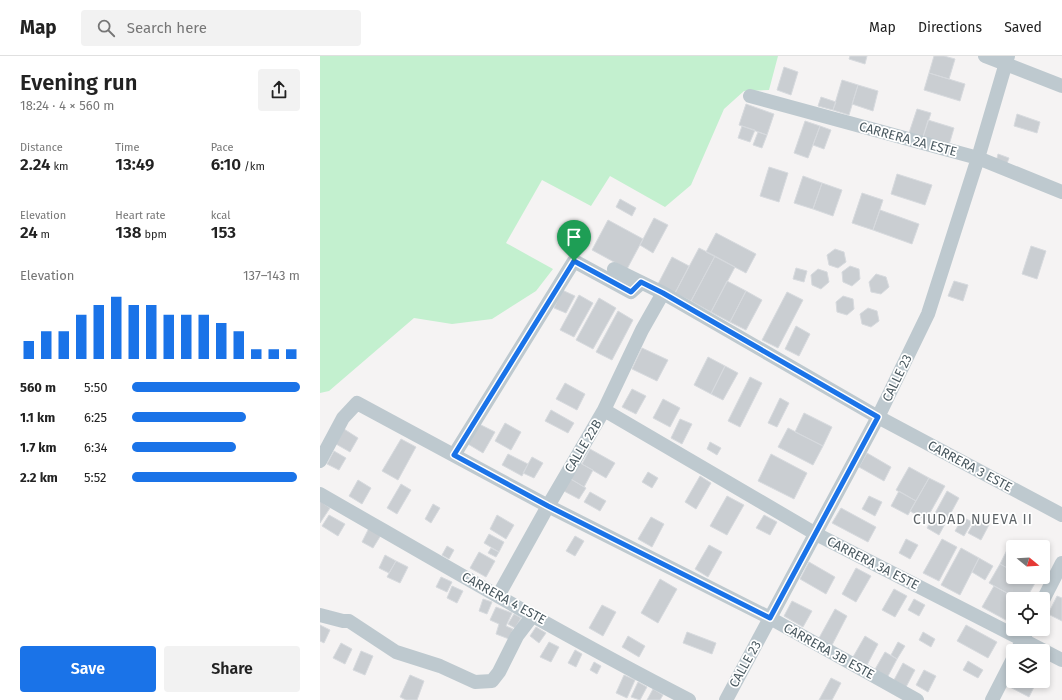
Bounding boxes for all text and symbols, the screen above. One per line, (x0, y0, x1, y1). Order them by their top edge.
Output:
search box (81, 10, 361, 46)
text: Map (20, 16, 57, 39)
icon: search (95, 17, 117, 39)
text: Search here (127, 19, 207, 37)
text: Map (869, 19, 896, 36)
text: Directions (918, 19, 982, 36)
text: Saved (1004, 19, 1042, 36)
text: Evening run (20, 69, 137, 96)
button: share (258, 69, 300, 111)
text: 18:24 · 4 × 560 m (20, 98, 115, 113)
street label: CARRERA 2A ESTE (857, 119, 959, 159)
text: Distance (20, 141, 63, 154)
text: Time (115, 141, 140, 154)
text: Pace (211, 141, 233, 154)
text: 2.24 (20, 154, 50, 175)
text: 13:49 (115, 154, 154, 175)
text: 6:10 (211, 154, 241, 175)
text: km (50, 160, 68, 173)
text: /km (241, 160, 265, 173)
text: Elevation (20, 209, 66, 222)
text: Heart rate (115, 209, 165, 222)
text: kcal (211, 209, 230, 222)
pin (557, 220, 591, 261)
text: 24 (20, 222, 38, 243)
text: 138 (115, 222, 142, 243)
text: 153 (211, 222, 236, 243)
icon: arrive (563, 226, 585, 248)
text: m (38, 228, 50, 241)
text: bpm (142, 228, 167, 241)
text: Elevation (20, 268, 74, 283)
text: 137–143 m (243, 268, 300, 283)
street label: CALLE 23 (879, 352, 915, 404)
text: 560 m (20, 380, 56, 395)
text: 5:50 (84, 380, 107, 395)
text: 1.1 km (20, 410, 55, 425)
text: 6:25 (84, 410, 107, 425)
street label: CALLE 22B (561, 417, 605, 475)
street label: CARRERA 3 ESTE (925, 437, 1015, 495)
text: 1.7 km (20, 440, 56, 455)
text: 6:34 (84, 440, 108, 455)
text: 2.2 km (20, 470, 58, 485)
text: 5:52 (84, 470, 106, 485)
district label: CIUDAD NUEVA II (913, 511, 1033, 528)
street label: CARRERA 3A ESTE (825, 533, 921, 593)
north arrow (1006, 540, 1050, 584)
map controls (1006, 540, 1050, 688)
street label: CARRERA 4 ESTE (459, 569, 549, 627)
button: locate (1006, 592, 1050, 636)
street label: CARRERA 3B ESTE (781, 620, 877, 682)
street label: CALLE 23 (726, 638, 764, 690)
button: layers (1006, 644, 1050, 688)
button: Save (20, 646, 156, 692)
button: Share (164, 646, 300, 692)

